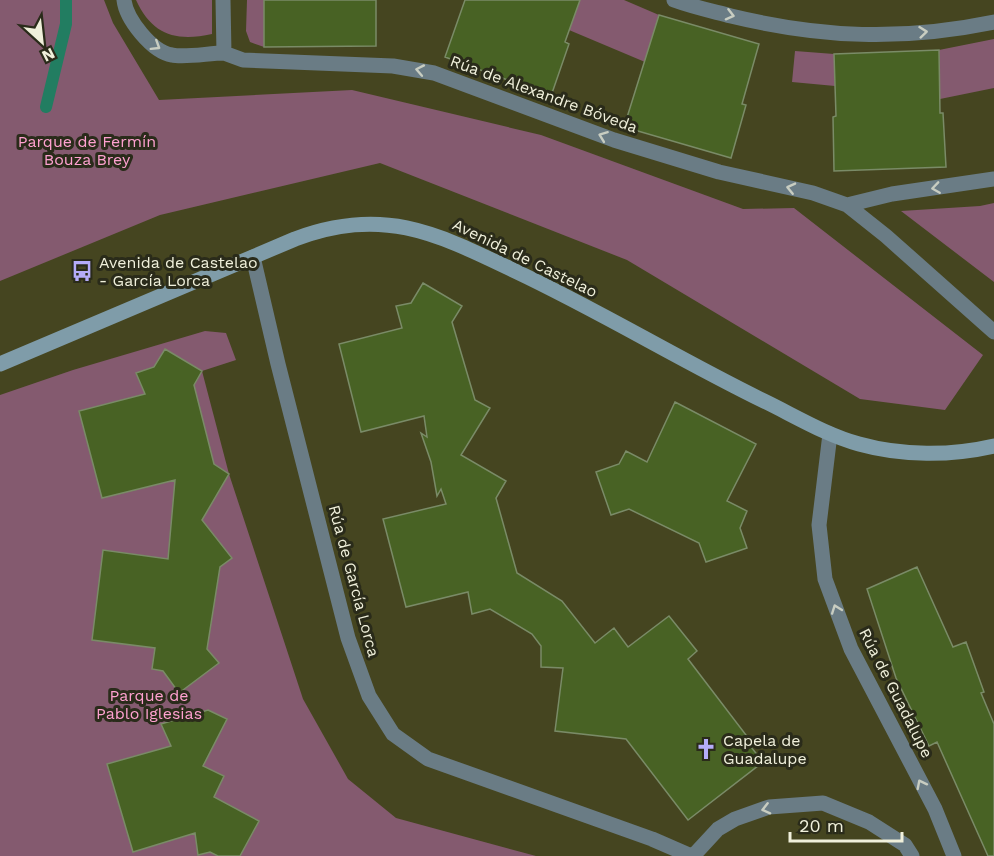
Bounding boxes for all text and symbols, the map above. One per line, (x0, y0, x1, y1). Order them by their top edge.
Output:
one-way arrow (725, 8, 735, 21)
north arrow (12, 12, 72, 72)
one-way arrow (919, 26, 928, 39)
one-way arrow (150, 39, 160, 51)
text: N (39, 44, 58, 66)
street label: Rúa de Alexandre Bóveda (448, 51, 640, 137)
one-way arrow (415, 64, 425, 77)
one-way arrow (598, 131, 609, 143)
park label: Parque de Fermín Bouza Brey (18, 132, 156, 169)
one-way arrow (932, 181, 941, 194)
one-way arrow (786, 183, 796, 196)
street label: Avenida de Castelao (450, 215, 600, 301)
place label: Avenida de Castelao - García Lorca (99, 253, 258, 290)
bus stop icon: Avenida de Castelao - García Lorca (70, 259, 94, 283)
street label: Rúa de García Lorca (325, 503, 383, 659)
one-way arrow (831, 604, 843, 615)
street label: Rúa de Guadalupe (855, 625, 937, 761)
park label: Parque de Pablo Iglesias (96, 686, 202, 723)
place label: Capela de Guadalupe (723, 731, 807, 768)
church icon: Capela de Guadalupe (694, 737, 718, 761)
one-way arrow (917, 779, 929, 790)
one-way arrow (761, 802, 771, 815)
scale bar (790, 805, 902, 843)
text: 20 m (799, 815, 844, 836)

